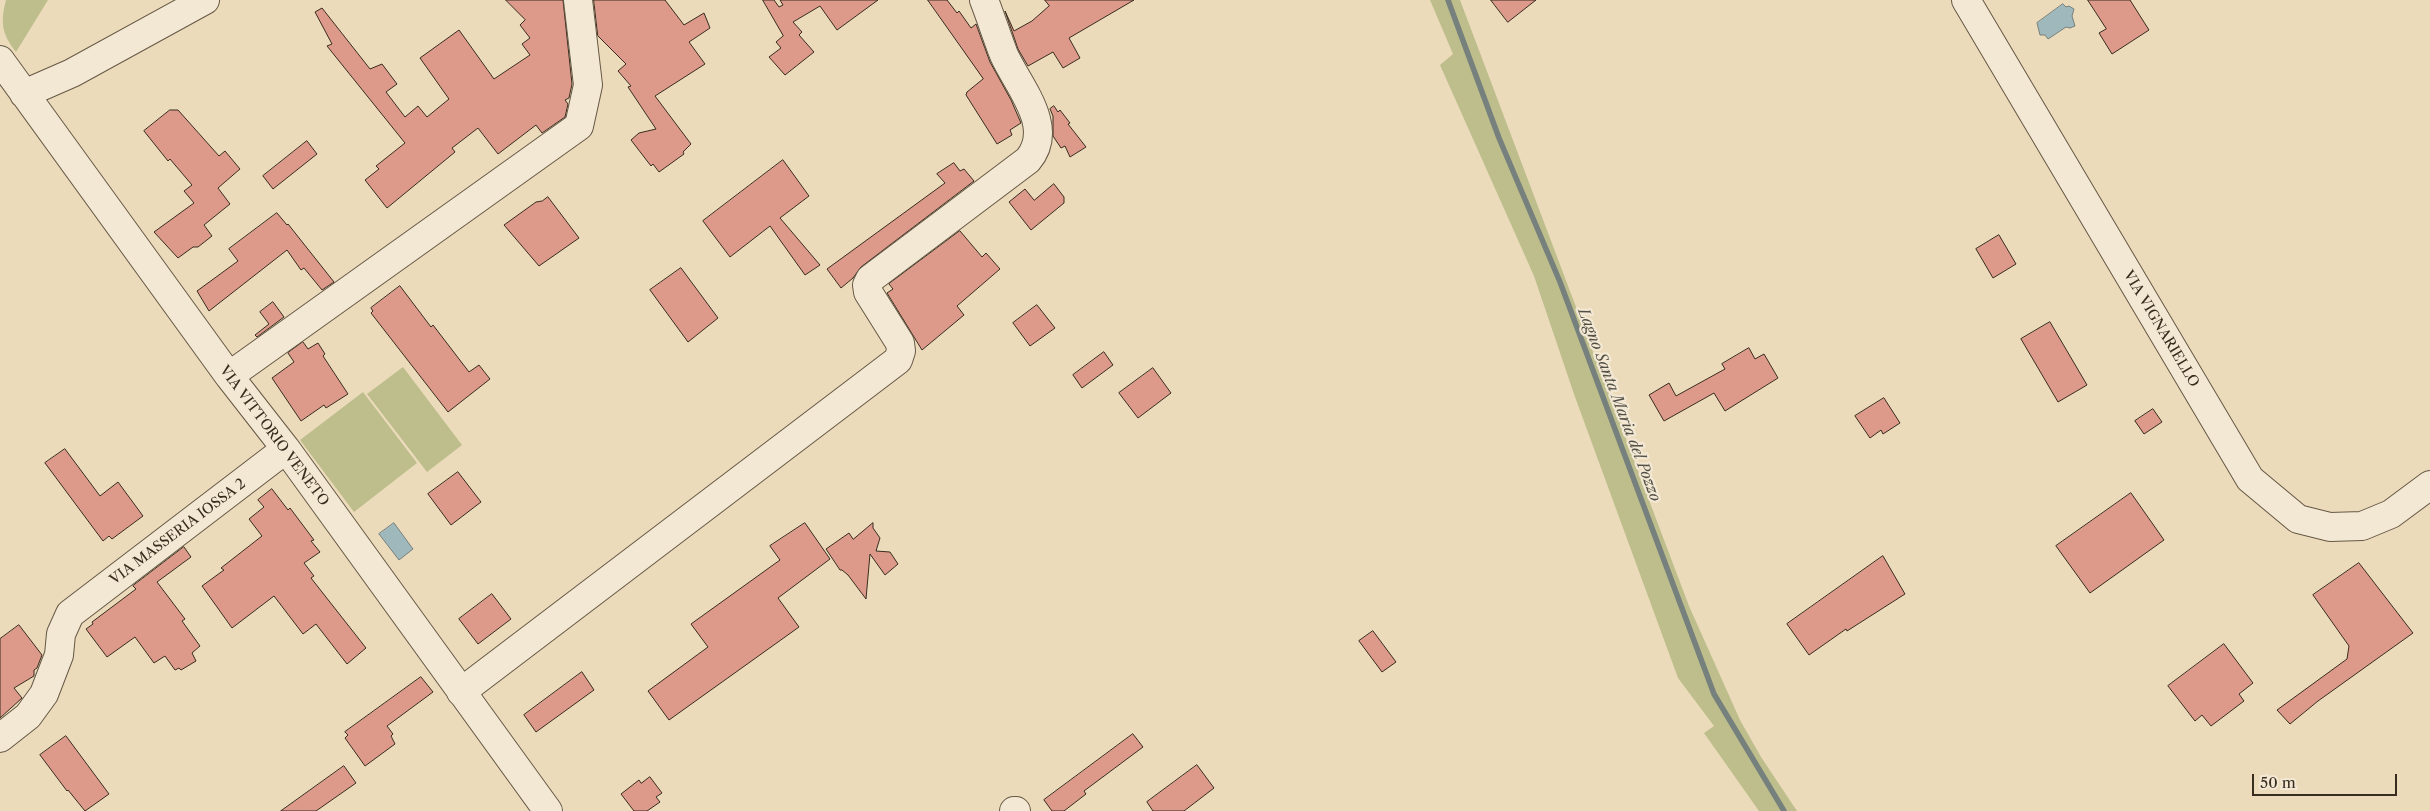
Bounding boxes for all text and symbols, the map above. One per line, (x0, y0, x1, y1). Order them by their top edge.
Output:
street label: VIA VIGNARIELLO (2120, 268, 2202, 390)
water label: Lagno Santa Maria del Pozzo (1574, 306, 1664, 504)
street label: VIA VITTORIO VENETO (216, 363, 332, 509)
street label: VIA MASSERIA IOSSA 2 (107, 476, 249, 588)
scale bar (2255, 764, 2400, 796)
text: 50 m (2260, 773, 2296, 792)

